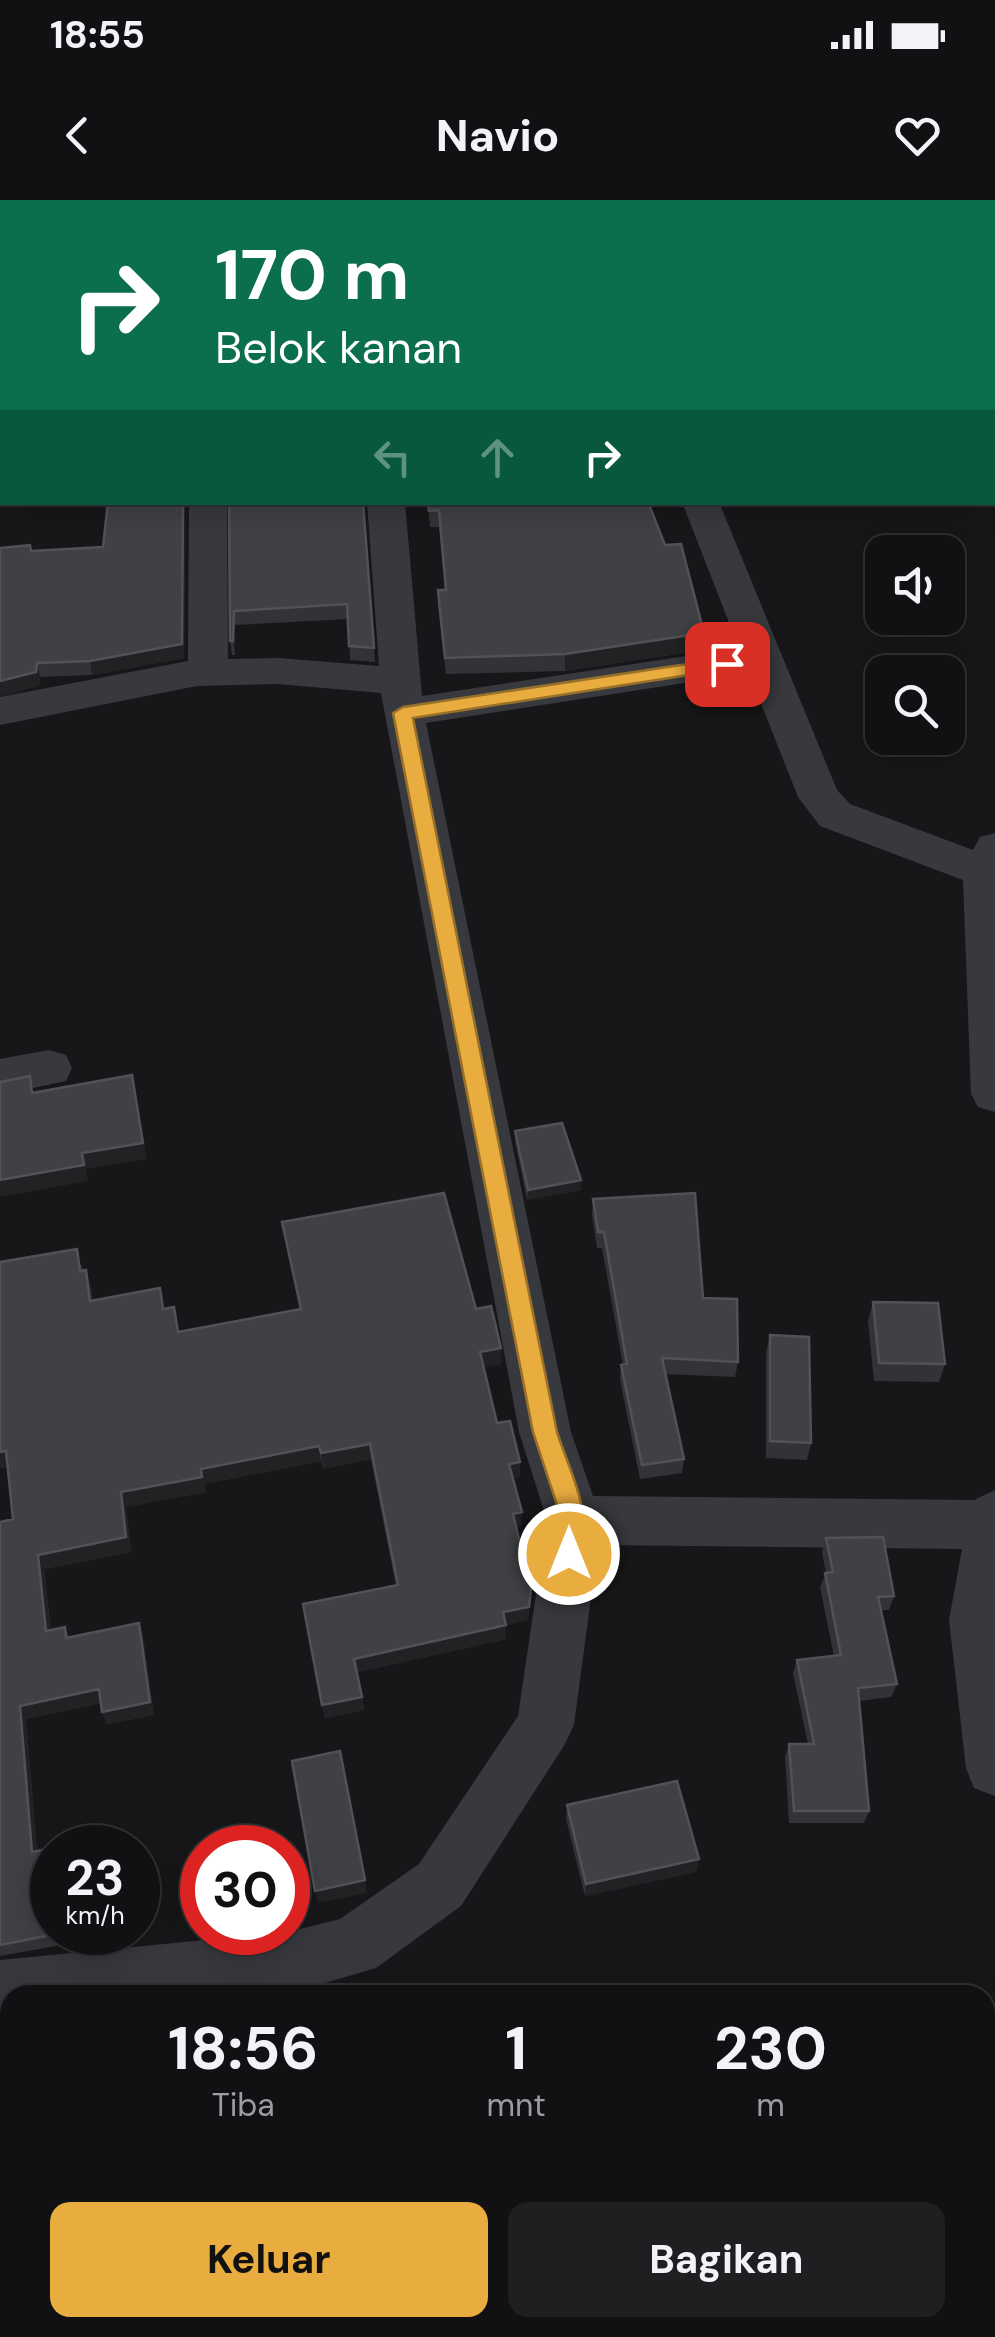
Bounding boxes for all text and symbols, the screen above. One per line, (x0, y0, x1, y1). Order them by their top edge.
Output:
text: 18:55 (50, 10, 145, 60)
text: Navio (436, 106, 559, 165)
icon: back (50, 108, 105, 163)
icon: heart (890, 108, 945, 163)
text: 170 m (215, 230, 409, 321)
icon: right (50, 240, 180, 370)
text: Belok kanan (215, 318, 462, 377)
icon: left (365, 430, 420, 485)
icon: ahead (470, 430, 525, 485)
icon: right (575, 430, 630, 485)
map controls (865, 535, 965, 755)
button: sound (865, 535, 965, 635)
pin (685, 622, 770, 707)
icon: arrive (700, 637, 755, 692)
button: search (865, 655, 965, 755)
position arrow (517, 1502, 621, 1606)
speed limit sign: 30 (180, 1825, 310, 1955)
text: 23 (66, 1845, 125, 1911)
text: km/h (65, 1899, 125, 1932)
text: 18:56 (168, 2009, 318, 2088)
text: 1 (505, 2009, 527, 2088)
text: 230 (714, 2009, 827, 2088)
text: Tiba (212, 2084, 275, 2126)
text: mnt (486, 2084, 546, 2126)
text: m (756, 2084, 785, 2126)
button: Keluar (50, 2202, 488, 2317)
button: Bagikan (508, 2202, 945, 2317)

